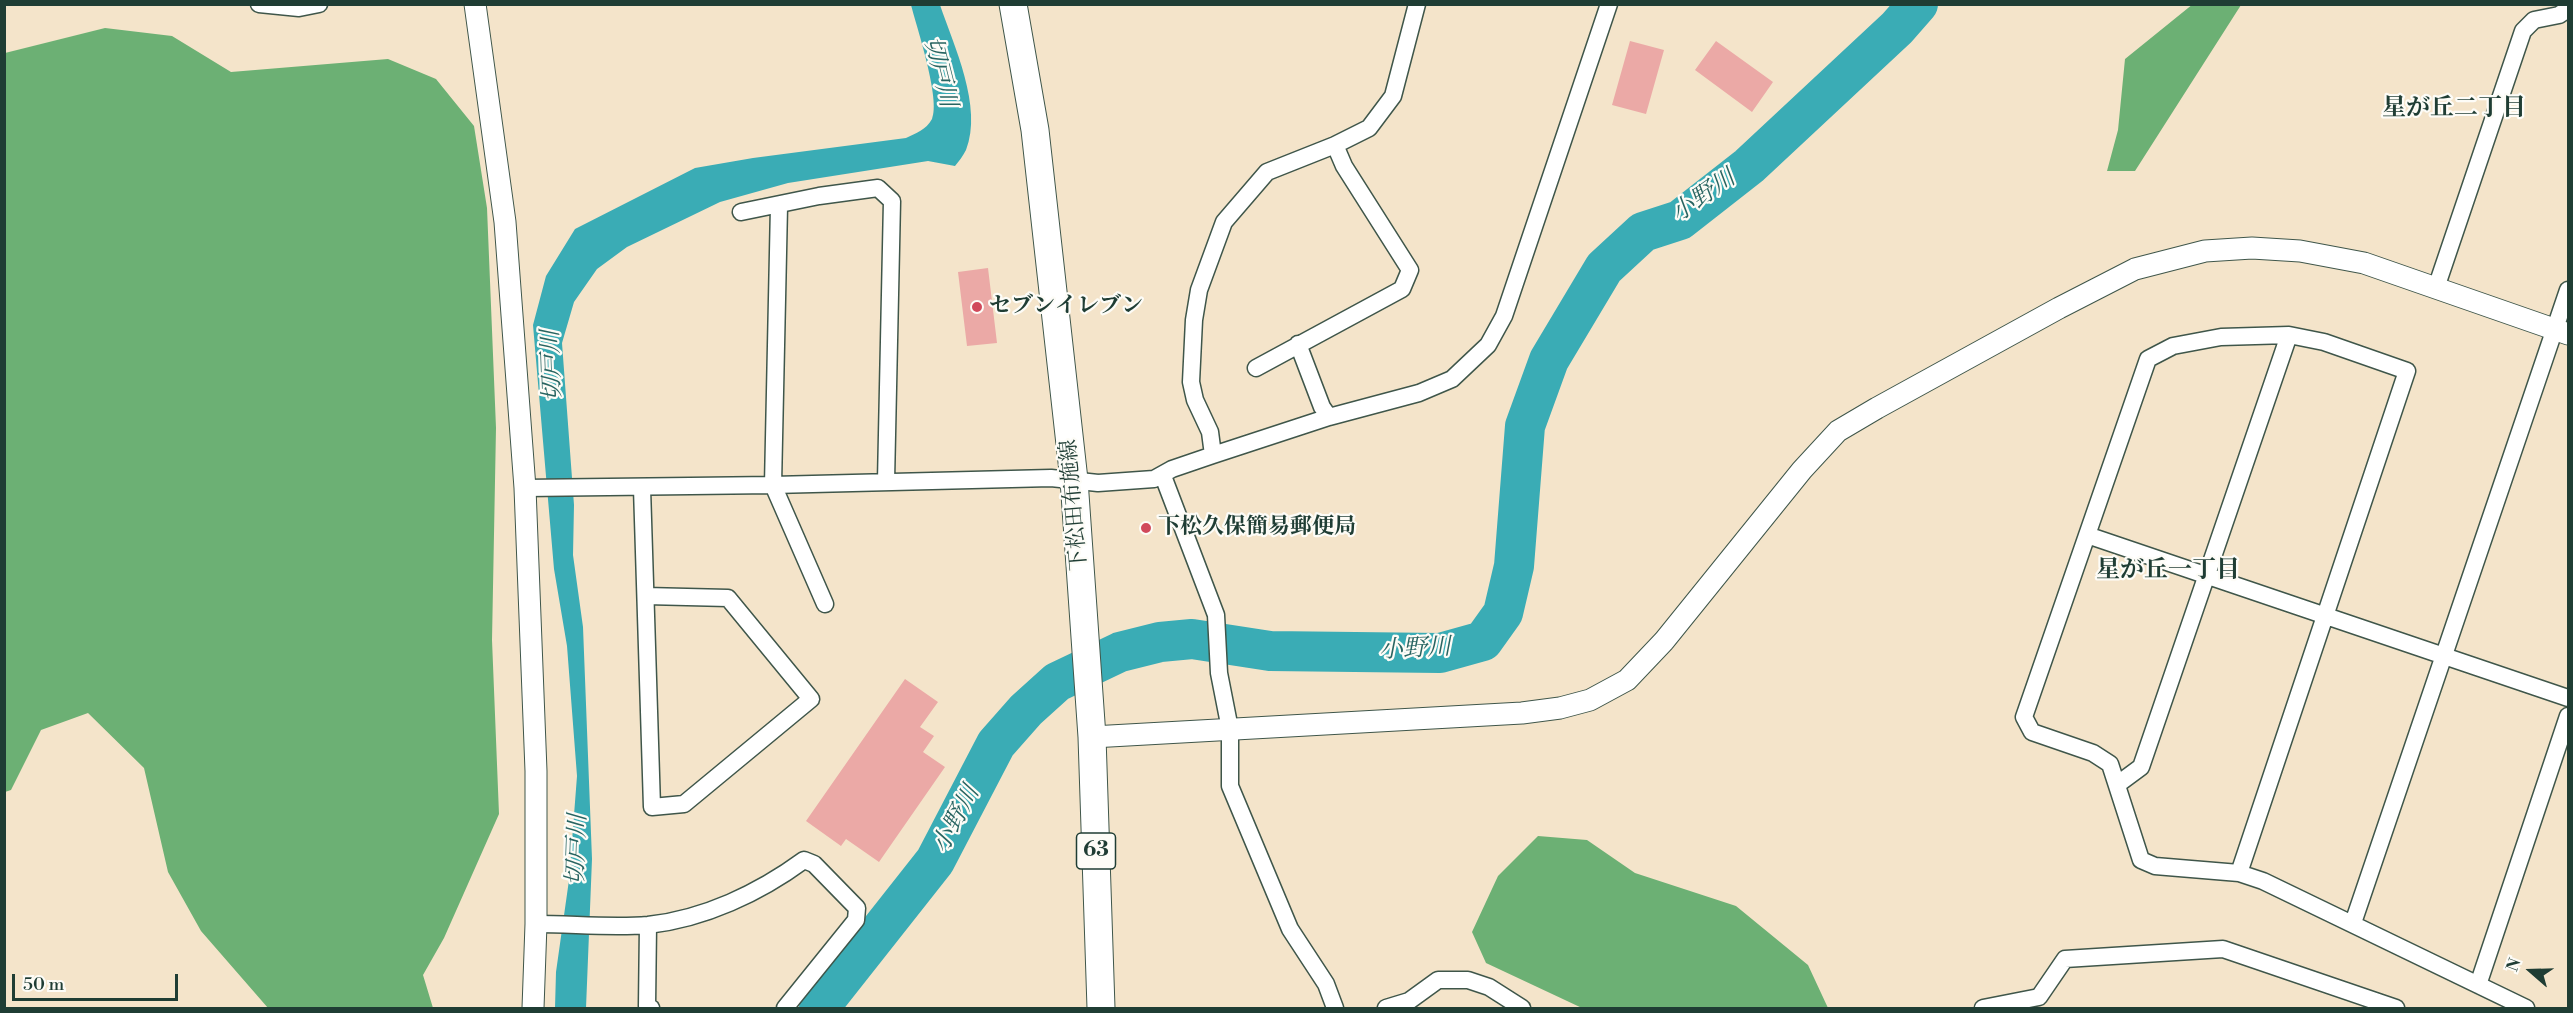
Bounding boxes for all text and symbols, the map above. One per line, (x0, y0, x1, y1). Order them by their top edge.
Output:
water label: 切戸川 (916, 34, 962, 110)
district label: 星が丘二丁目 (2382, 95, 2526, 123)
water label: 小野川 (1666, 165, 1742, 229)
place label: セブンイレブン (989, 294, 1143, 320)
marker: セブンイレブン (970, 300, 984, 314)
water label: 切戸川 (537, 330, 569, 402)
street label: 下松田布施線 (1056, 438, 1094, 572)
place label: 下松久保簡易郵便局 (1158, 515, 1356, 541)
marker: 下松久保簡易郵便局 (1139, 521, 1153, 535)
district label: 星が丘一丁目 (2096, 557, 2240, 585)
water label: 小野川 (1378, 634, 1452, 666)
water label: 小野川 (927, 781, 987, 859)
water label: 切戸川 (562, 814, 594, 886)
road number: 63 (1076, 833, 1116, 869)
north arrow (2501, 941, 2561, 1001)
text: N (2503, 955, 2526, 974)
scale bar (15, 962, 182, 1000)
text: 50 m (23, 973, 64, 996)

